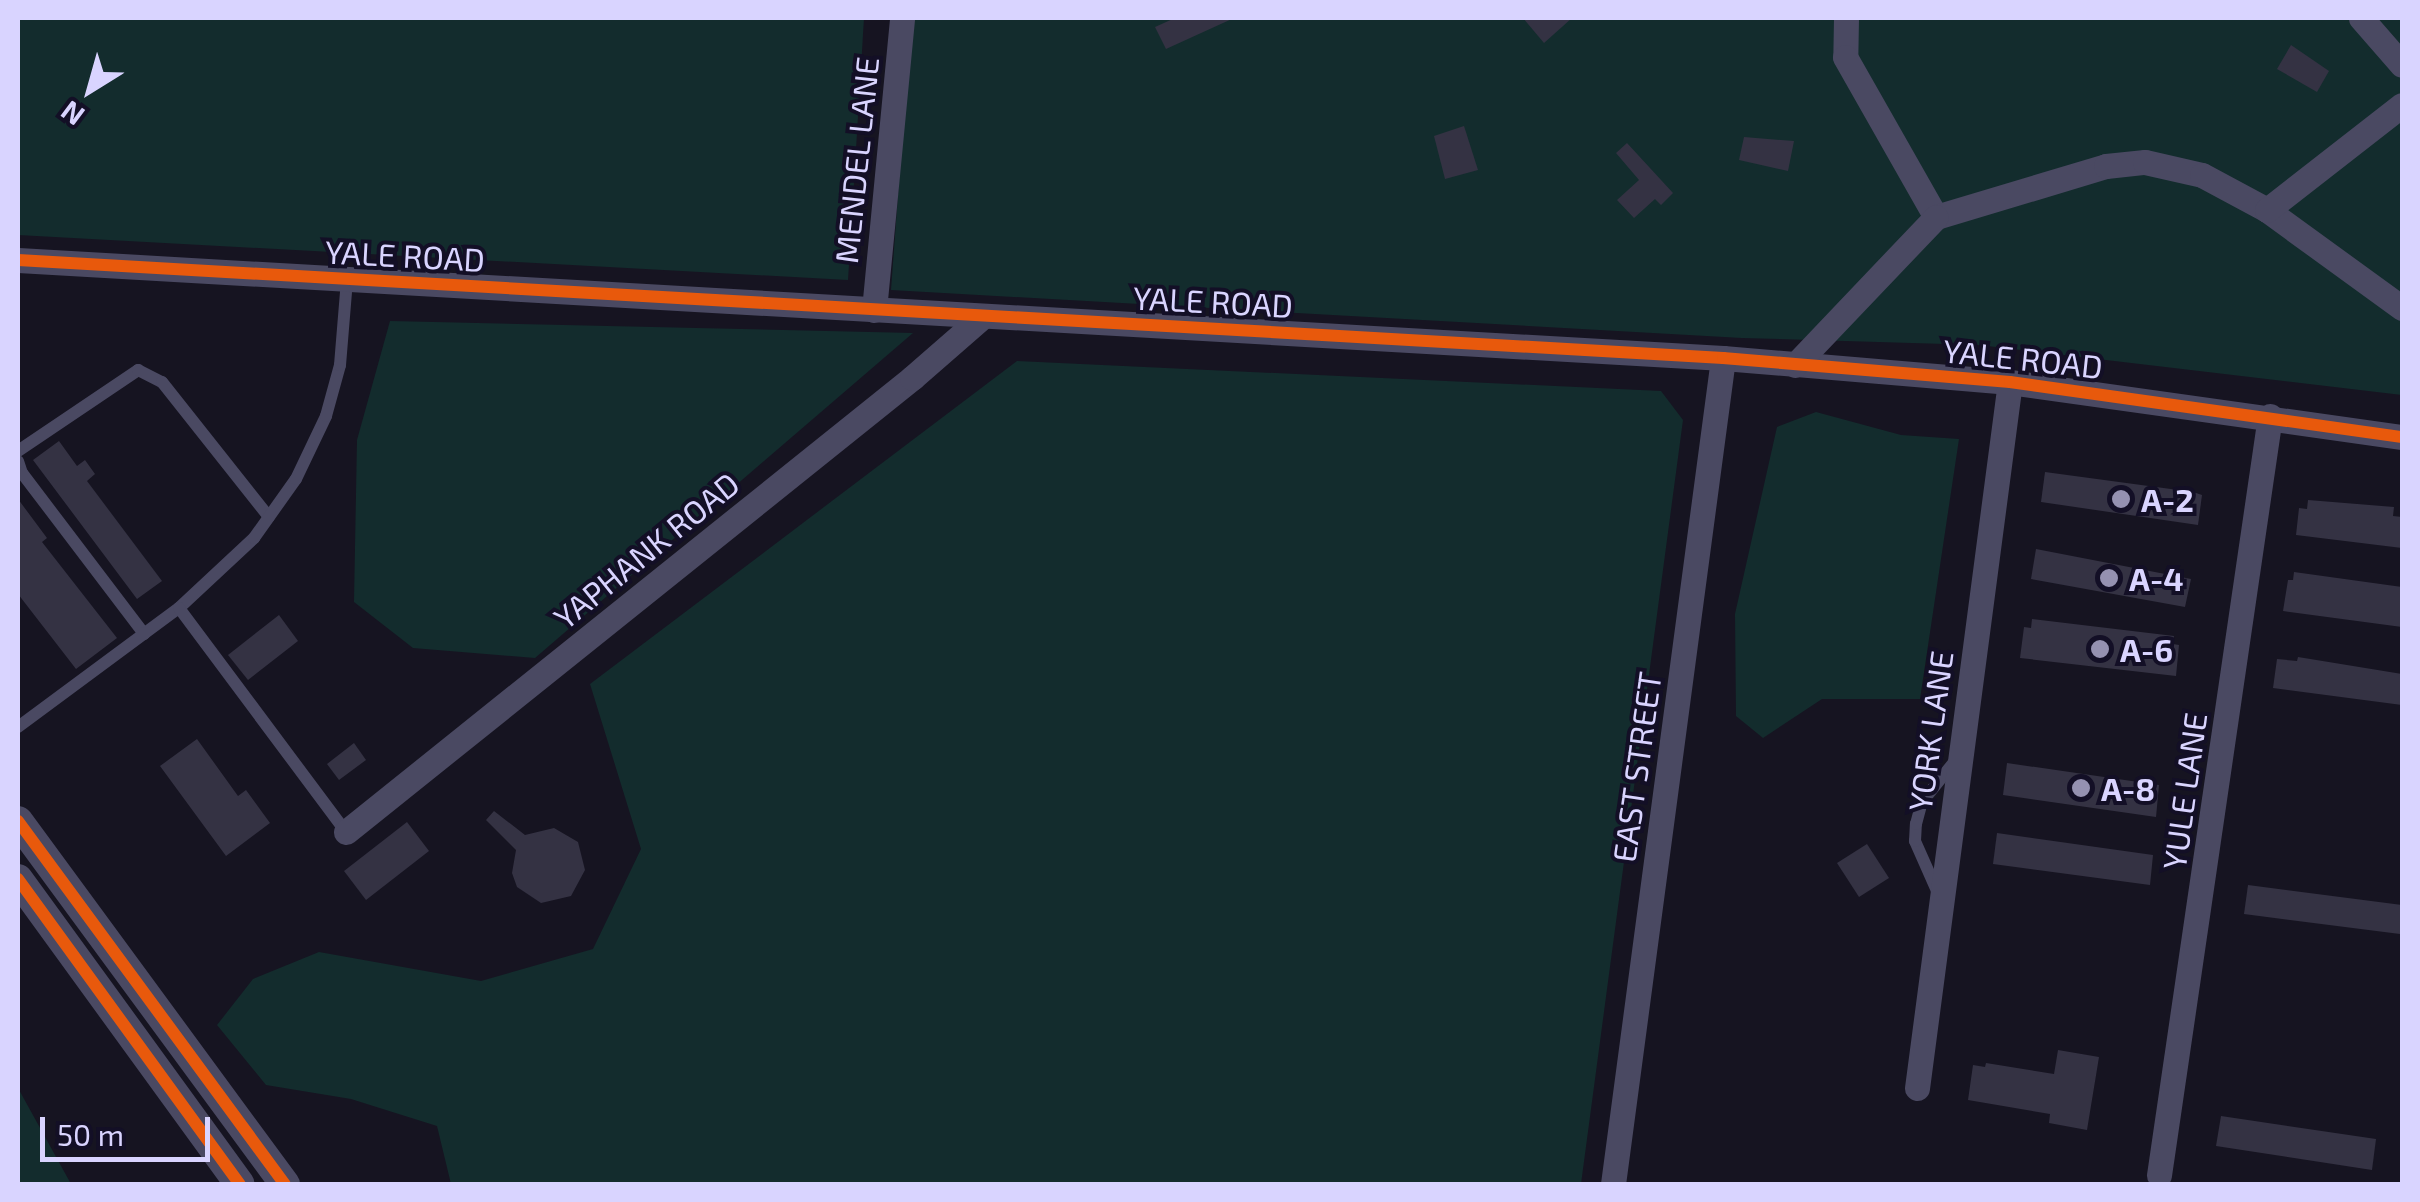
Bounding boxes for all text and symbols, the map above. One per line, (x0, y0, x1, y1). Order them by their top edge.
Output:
north arrow (40, 40, 140, 140)
street label: MENDEL LANE (826, 54, 886, 266)
text: N (54, 94, 90, 134)
street label: YALE ROAD (324, 232, 486, 278)
street label: YALE ROAD (1132, 278, 1294, 324)
street label: YALE ROAD (1941, 331, 2105, 385)
street label: YAPHANK ROAD (546, 464, 746, 636)
place label: A-2 (2141, 480, 2194, 518)
marker: A-2 (2110, 488, 2132, 510)
place label: A-4 (2129, 559, 2184, 597)
marker: A-4 (2098, 567, 2120, 589)
place label: A-6 (2120, 630, 2173, 668)
marker: A-6 (2089, 638, 2111, 660)
street label: YORK LANE (1900, 648, 1960, 814)
street label: EAST STREET (1604, 669, 1668, 865)
street label: YULE LANE (2154, 710, 2214, 872)
place label: A-8 (2101, 769, 2155, 807)
marker: A-8 (2070, 777, 2092, 799)
scale bar (45, 1097, 215, 1159)
text: 50 m (57, 1116, 124, 1152)

